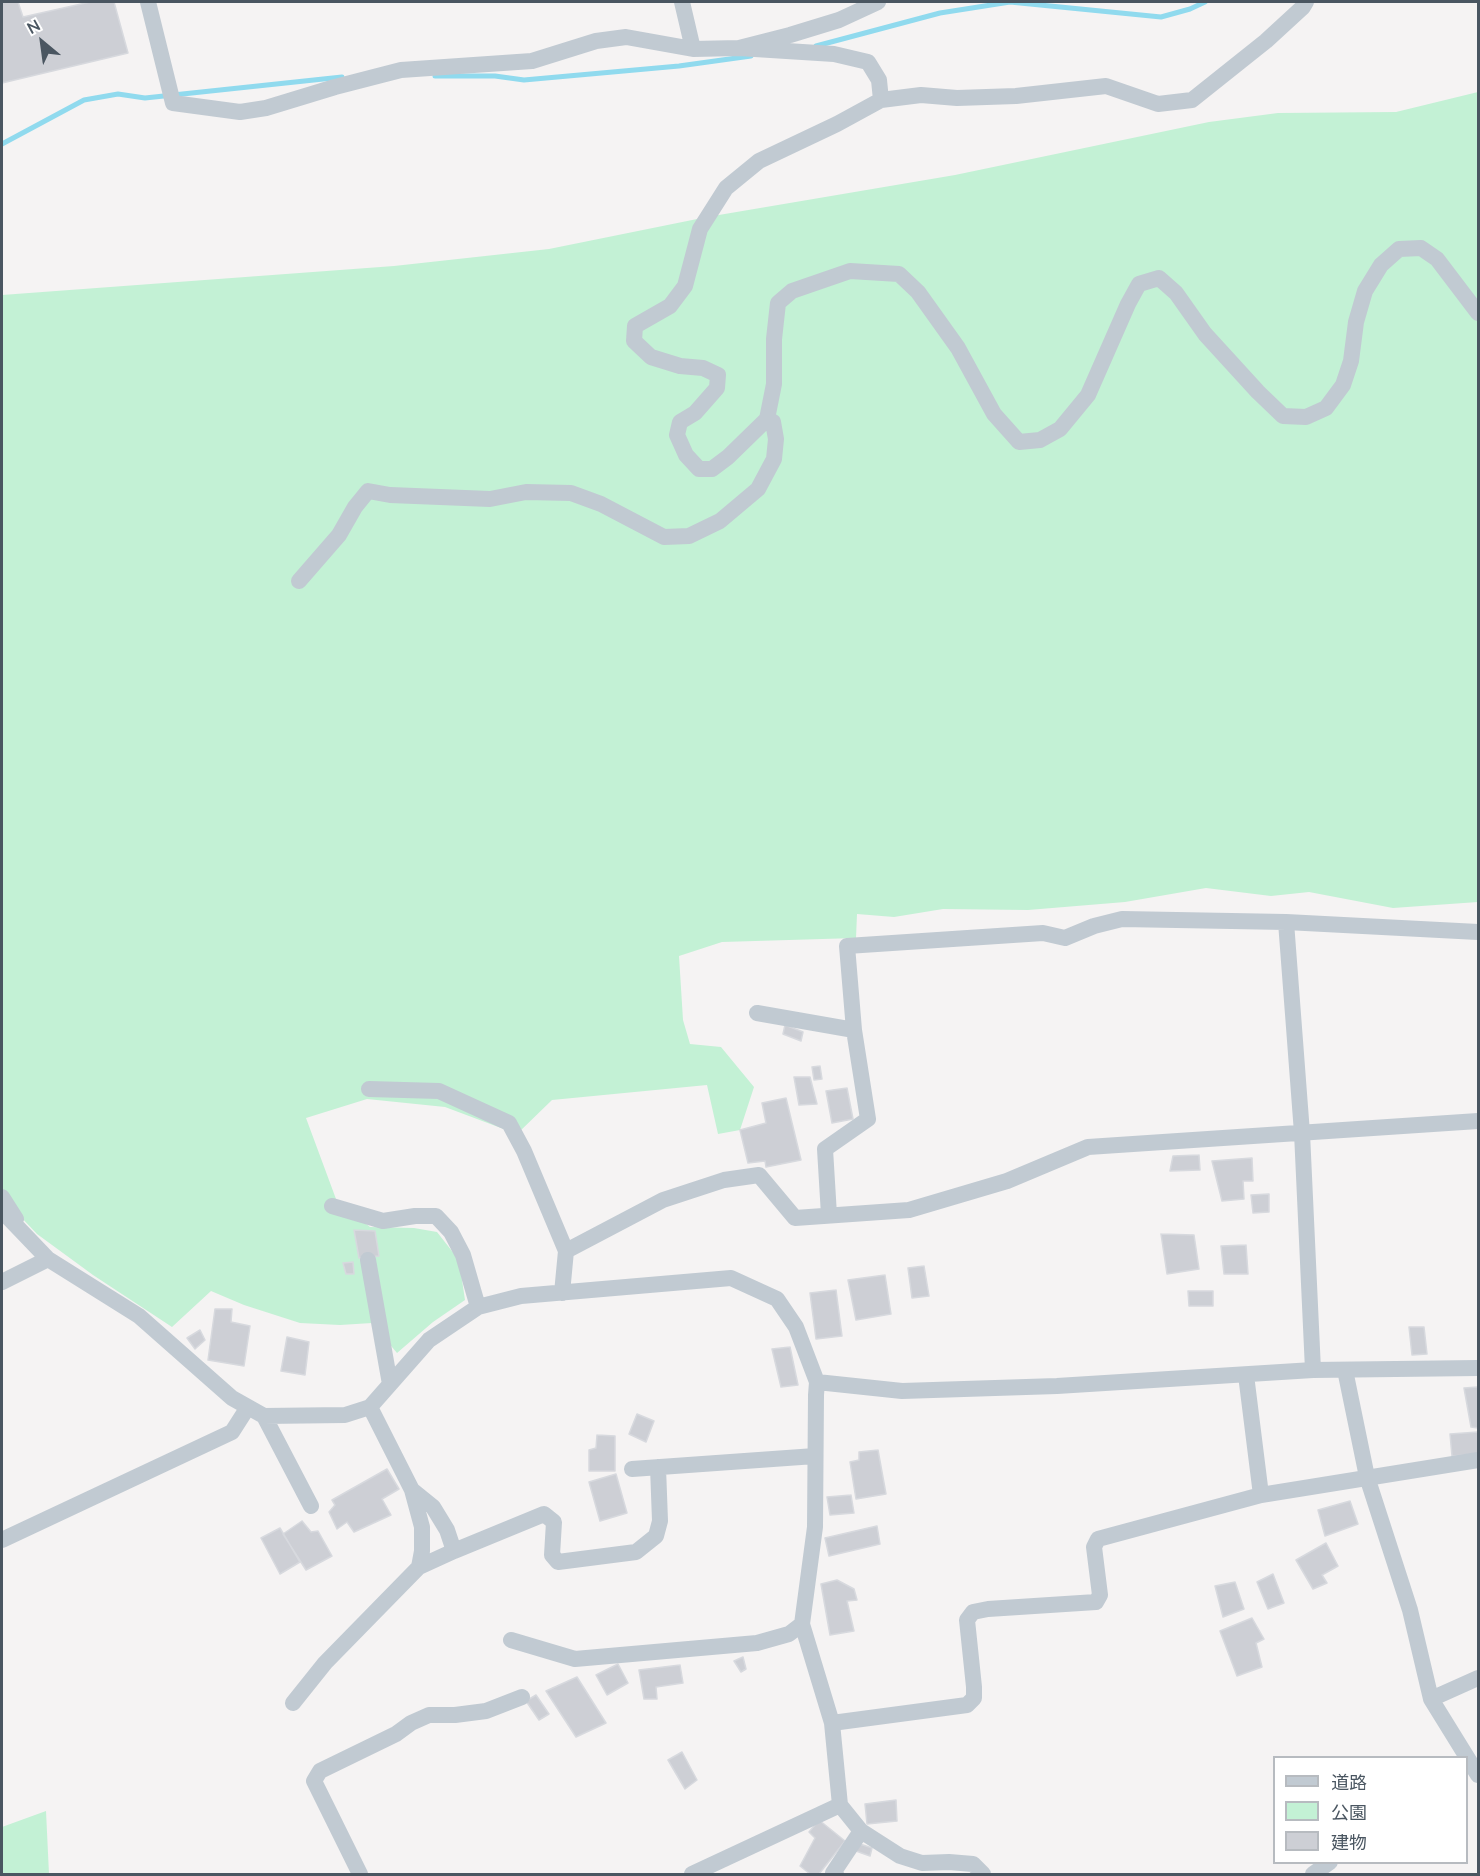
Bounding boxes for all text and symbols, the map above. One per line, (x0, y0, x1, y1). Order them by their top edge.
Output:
north arrow (12, 12, 72, 72)
text: N (23, 15, 43, 38)
legend (1273, 1756, 1468, 1864)
text: 道路 (1331, 1771, 1367, 1794)
text: 公園 (1331, 1801, 1367, 1824)
text: 建物 (1331, 1831, 1367, 1854)

